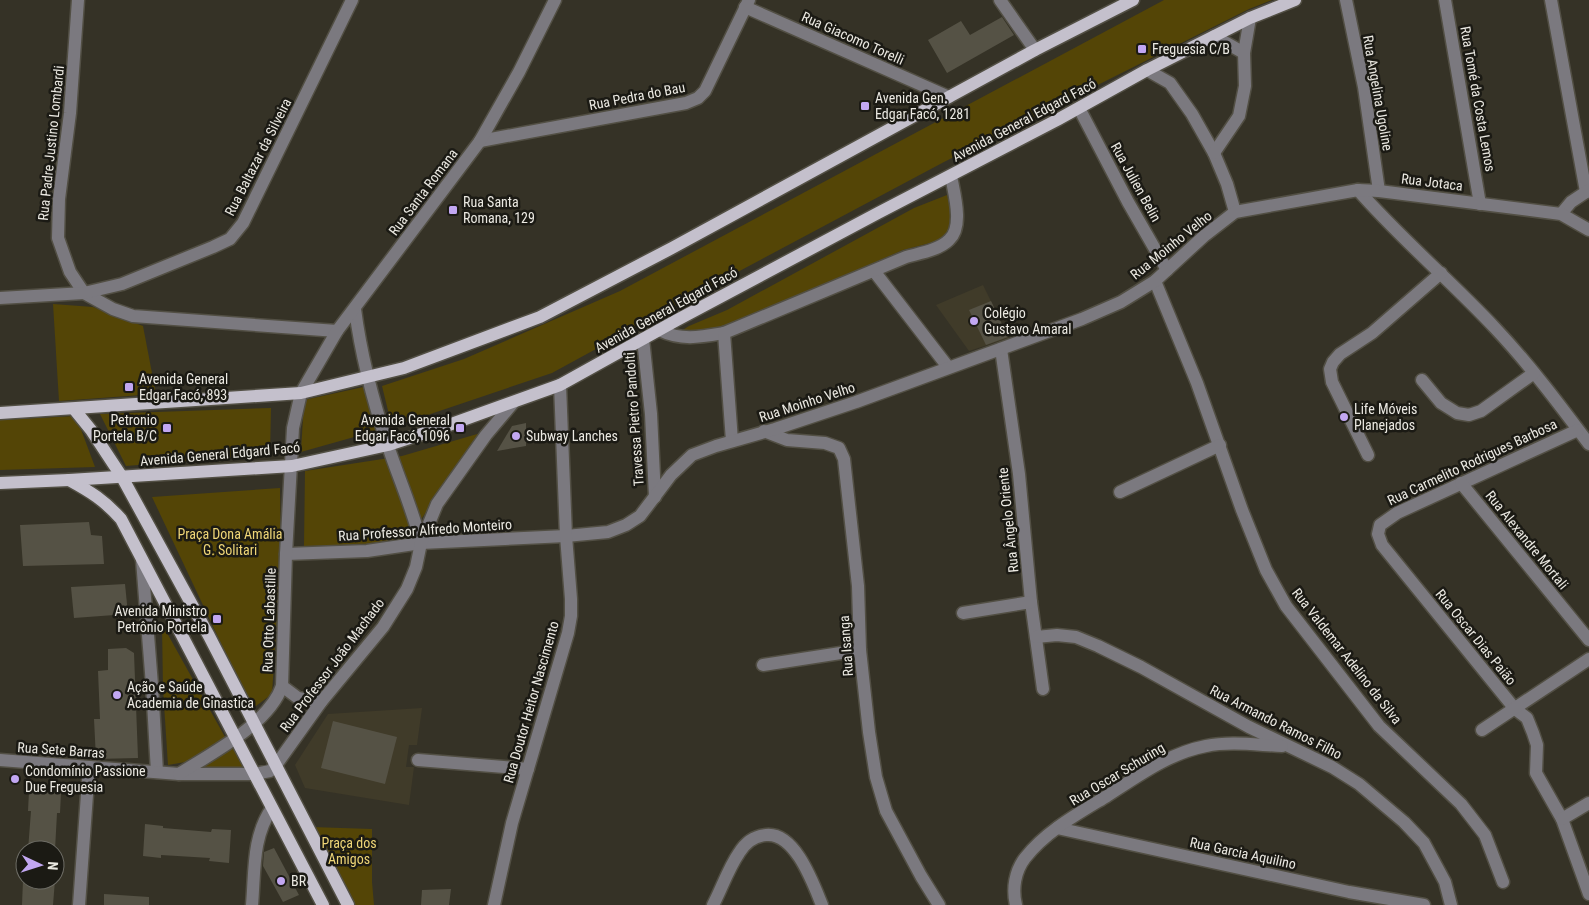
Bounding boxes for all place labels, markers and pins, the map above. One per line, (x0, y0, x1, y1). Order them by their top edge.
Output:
place label: Freguesia C/B (1152, 41, 1230, 57)
marker: Freguesia C/B (1136, 43, 1148, 55)
place label: Avenida Gen. Edgar Facó, 1281 (875, 90, 970, 122)
marker: Avenida Gen. Edgar Facó, 1281 (859, 100, 871, 112)
place label: Rua Santa Romana, 129 (463, 194, 535, 226)
marker: Rua Santa Romana, 129 (447, 204, 459, 216)
place label: Colégio Gustavo Amaral (984, 305, 1072, 337)
marker: Colégio Gustavo Amaral (968, 315, 980, 327)
place label: Avenida General Edgar Facó, 893 (139, 371, 228, 403)
marker: Avenida General Edgar Facó, 893 (123, 381, 135, 393)
place label: Life Móveis Planejados (1354, 401, 1417, 433)
marker: Life Móveis Planejados (1338, 411, 1350, 423)
place label: Petronio Portela B/C (93, 412, 157, 444)
place label: Avenida General Edgar Facó, 1096 (355, 412, 450, 444)
marker: Petronio Portela B/C (161, 422, 173, 434)
marker: Avenida General Edgar Facó, 1096 (454, 422, 466, 434)
place label: Subway Lanches (526, 428, 618, 444)
marker: Subway Lanches (510, 430, 522, 442)
place label: Avenida Ministro Petrônio Portela (114, 603, 207, 635)
marker: Avenida Ministro Petrônio Portela (211, 613, 223, 625)
place label: Ação e Saúde Academia de Ginastica (127, 679, 254, 711)
marker: Ação e Saúde Academia de Ginastica (111, 689, 123, 701)
place label: Condomínio Passione Due Freguesia (25, 763, 146, 795)
marker: Condomínio Passione Due Freguesia (9, 773, 21, 785)
place label: BR (291, 873, 307, 889)
marker: BR (275, 875, 287, 887)

